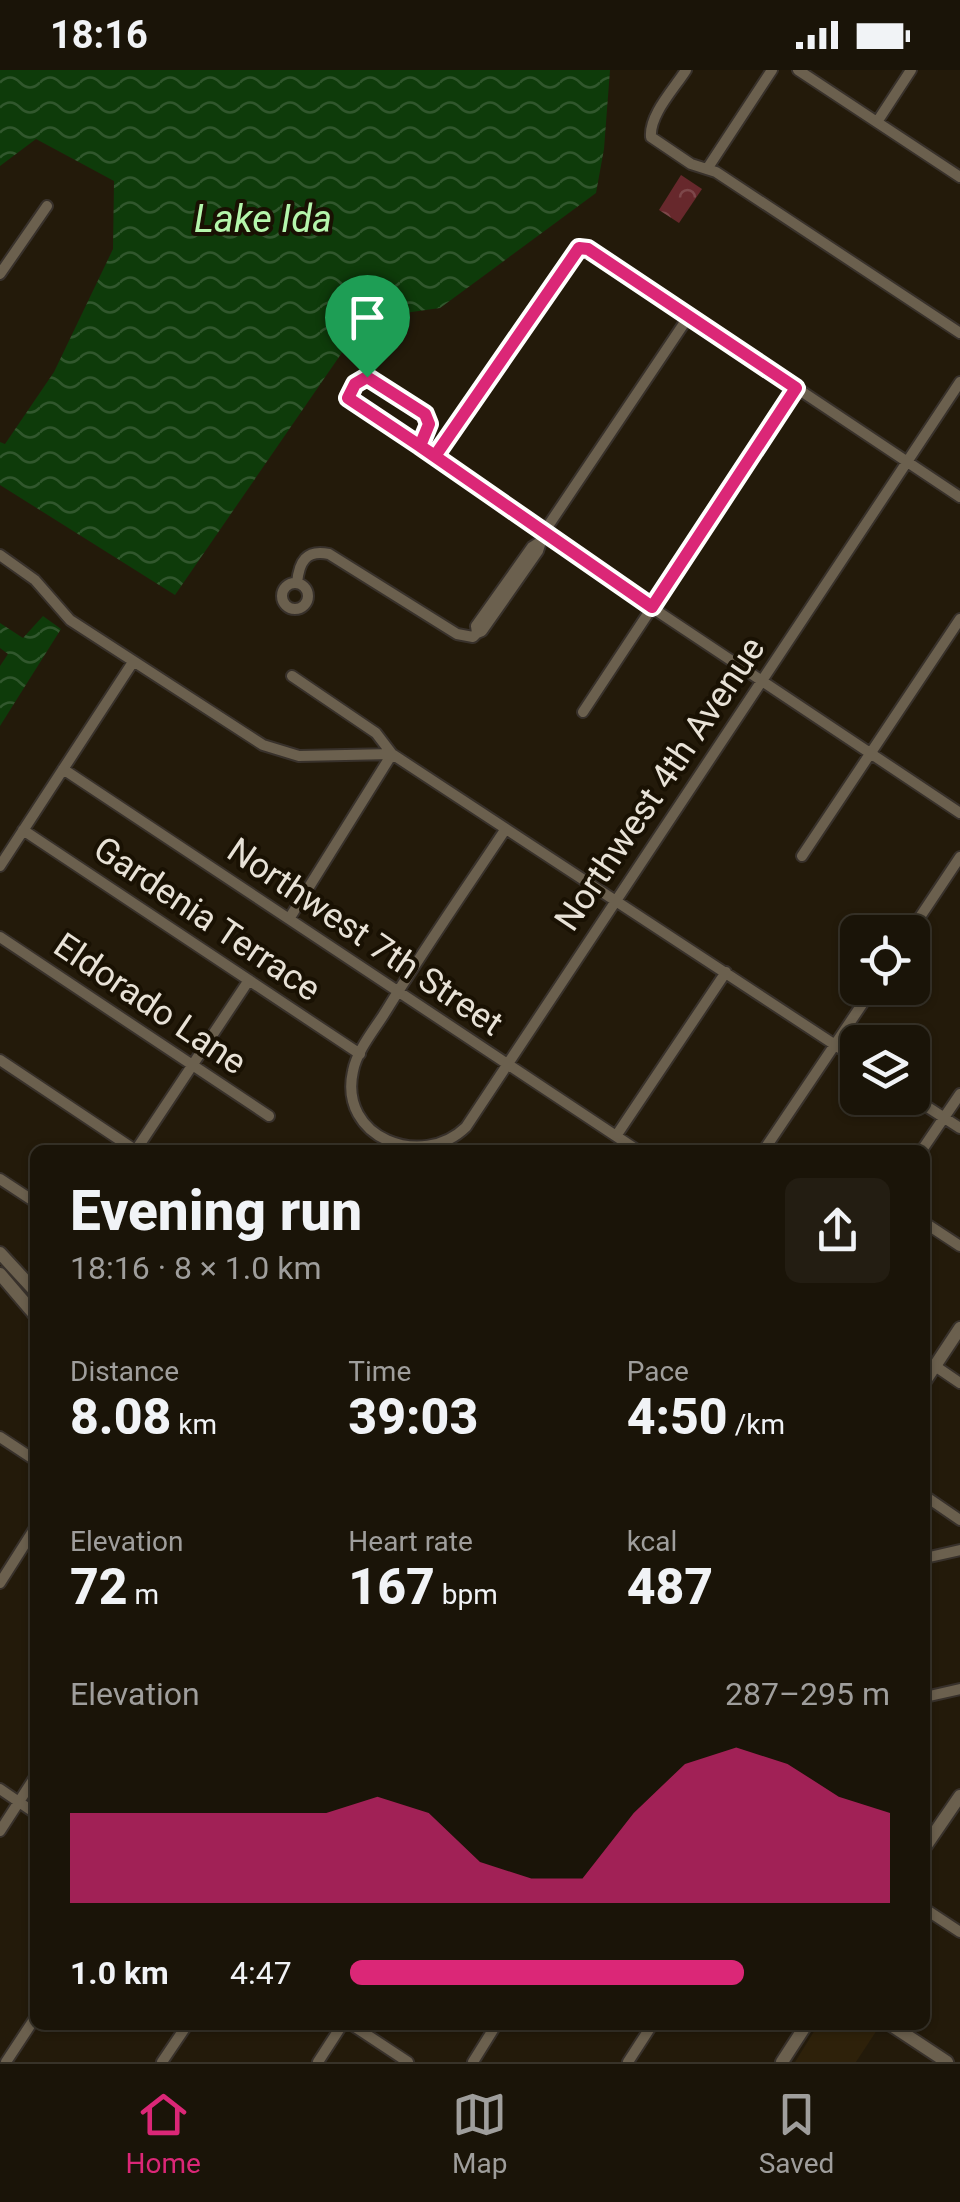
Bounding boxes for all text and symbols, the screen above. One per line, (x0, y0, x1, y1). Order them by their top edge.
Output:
text: 18:16 (50, 13, 148, 57)
water label: Lake Ida (194, 197, 332, 241)
pin (325, 275, 410, 378)
icon: arrive (340, 290, 395, 345)
street label: Northwest 4th Avenue (547, 630, 773, 938)
street label: Gardenia Terrace (86, 828, 328, 1010)
street label: Northwest 7th Street (220, 830, 510, 1044)
map controls (840, 915, 930, 1115)
button: locate (840, 915, 930, 1005)
street label: Eldorado Lane (46, 925, 254, 1083)
button: layers (840, 1025, 930, 1115)
button: share (785, 1178, 890, 1283)
text: Evening run (70, 1179, 362, 1243)
text: 18:16 · 8 × 1.0 km (70, 1249, 321, 1287)
text: Distance (70, 1355, 179, 1388)
text: Time (348, 1355, 411, 1388)
text: Pace (627, 1355, 689, 1388)
text: 8.08 (70, 1388, 171, 1446)
text: 39:03 (348, 1388, 478, 1446)
text: 4:50 (627, 1388, 728, 1446)
text: km (171, 1408, 217, 1441)
text: /km (728, 1408, 785, 1441)
text: Elevation (70, 1525, 183, 1558)
text: Heart rate (348, 1525, 473, 1558)
text: kcal (627, 1525, 677, 1558)
text: 72 (70, 1558, 128, 1616)
text: 167 (348, 1558, 435, 1616)
text: 487 (627, 1558, 713, 1616)
text: m (128, 1578, 159, 1611)
text: bpm (435, 1578, 498, 1611)
text: Elevation (70, 1675, 200, 1713)
text: 287–295 m (725, 1675, 890, 1713)
text: 1.0 km (70, 1954, 169, 1992)
text: 4:47 (230, 1954, 292, 1992)
tab: Home (126, 2087, 201, 2180)
tab: Map (452, 2087, 508, 2180)
tab: Saved (759, 2087, 834, 2180)

